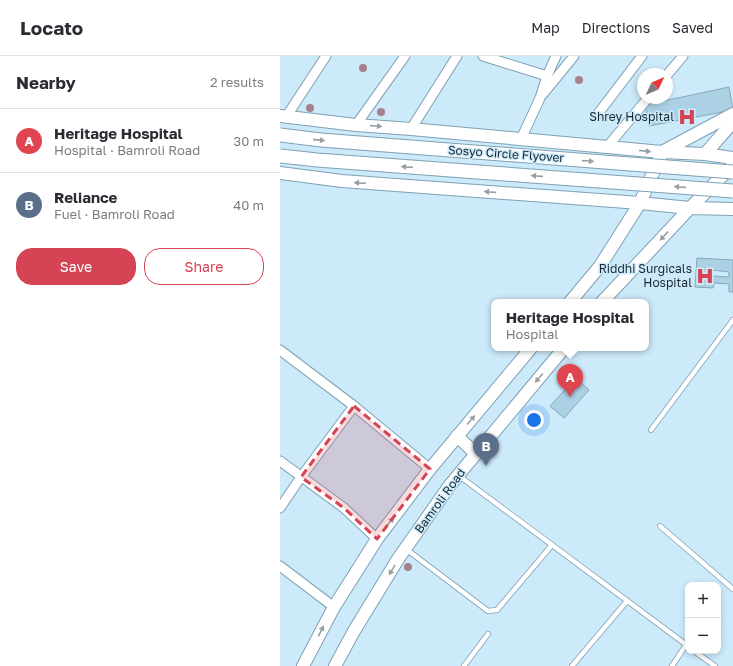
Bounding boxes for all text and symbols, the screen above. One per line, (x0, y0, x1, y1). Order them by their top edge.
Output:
text: Locato (20, 16, 83, 39)
text: Map (531, 19, 560, 36)
text: Directions (582, 19, 650, 36)
text: Saved (672, 19, 713, 36)
north arrow (637, 68, 673, 104)
text: Nearby (16, 72, 76, 93)
text: 2 results (210, 74, 264, 90)
hospital icon: Shrey Hospital (677, 107, 697, 127)
place label: Shrey Hospital (589, 109, 674, 124)
one-way arrow (370, 123, 382, 130)
text: Heritage Hospital (54, 124, 183, 142)
text: A (24, 133, 34, 149)
text: 30 m (234, 133, 264, 149)
one-way arrow (313, 136, 325, 143)
text: Hospital · Bamroli Road (54, 142, 200, 158)
street label: Sosyo Circle Flyover (447, 142, 565, 165)
one-way arrow (639, 147, 651, 154)
one-way arrow (582, 157, 594, 164)
one-way arrow (401, 163, 413, 170)
one-way arrow (531, 173, 543, 180)
one-way arrow (354, 179, 366, 186)
one-way arrow (674, 184, 686, 191)
text: Reliance (54, 188, 117, 206)
one-way arrow (484, 188, 496, 195)
text: B (24, 197, 34, 213)
text: 40 m (233, 197, 264, 213)
text: Fuel · Bamroli Road (54, 206, 175, 222)
one-way arrow (659, 231, 668, 241)
button: Save (16, 248, 136, 285)
button: Share (144, 248, 264, 285)
place label: Riddhi Surgicals Hospital (599, 261, 692, 290)
hospital icon: Riddhi Surgicals Hospital (695, 266, 715, 286)
popup (491, 299, 649, 351)
text: Heritage Hospital (506, 308, 634, 326)
text: Hospital (506, 326, 558, 342)
pin: A (557, 364, 583, 397)
one-way arrow (534, 373, 543, 383)
your location (524, 410, 544, 430)
one-way arrow (466, 414, 475, 425)
pin: B (473, 433, 499, 466)
street label: Bamroli Road (411, 465, 468, 536)
one-way arrow (386, 516, 395, 527)
one-way arrow (388, 564, 395, 576)
map controls (685, 582, 721, 654)
button: + (685, 582, 721, 618)
button: − (685, 618, 721, 654)
one-way arrow (318, 626, 324, 637)

